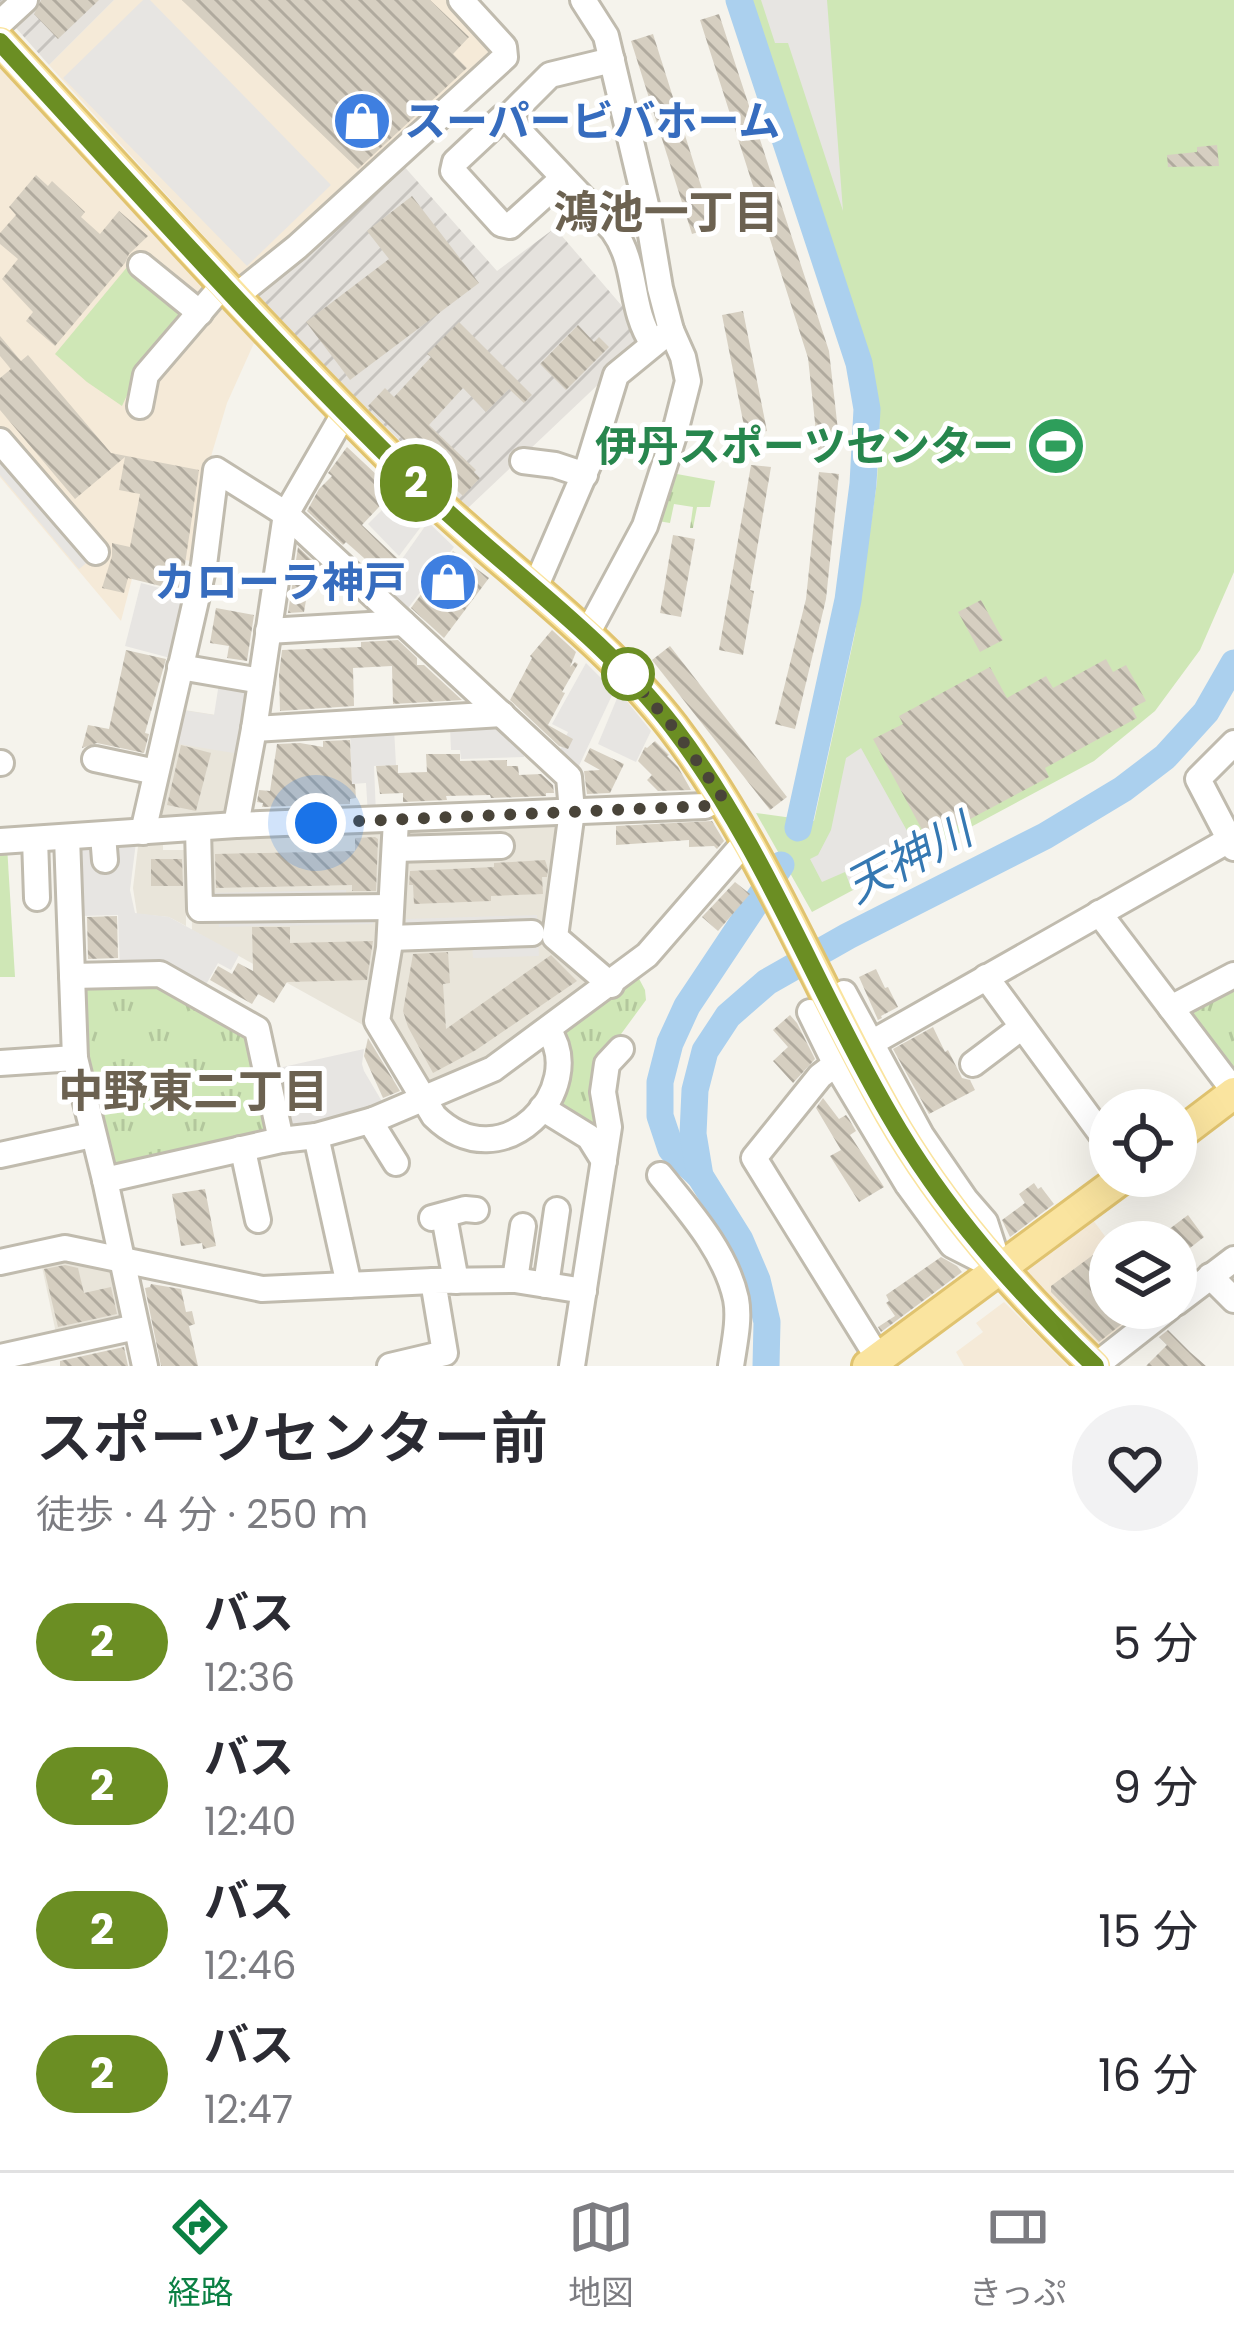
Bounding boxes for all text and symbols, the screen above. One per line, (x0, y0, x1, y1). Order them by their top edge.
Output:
shop icon: スーパービバホーム (331, 90, 393, 152)
place label: スーパービバホーム (404, 92, 780, 151)
district label: 鴻池一丁目 (553, 181, 779, 244)
sports icon: 伊丹スポーツセンター (1025, 415, 1087, 477)
place label: 伊丹スポーツセンター (595, 417, 1014, 476)
line badge: 2 (377, 444, 455, 522)
text: 2 (404, 453, 428, 512)
shop icon: カローラ神戸 (417, 551, 479, 613)
place label: カローラ神戸 (154, 553, 406, 612)
unlabelled marker (603, 649, 653, 699)
your location (286, 793, 346, 853)
water label: 天神川 (834, 797, 986, 918)
district label: 中野東二丁目 (58, 1060, 328, 1123)
map controls (1089, 1089, 1197, 1329)
button: locate (1089, 1089, 1197, 1197)
button: layers (1089, 1221, 1197, 1329)
text: スポーツセンター前 (36, 1398, 548, 1478)
button: heart (1072, 1405, 1198, 1531)
text: 徒歩 · 4 分 · 250 m (36, 1487, 368, 1542)
text: バス (204, 1582, 294, 1645)
text: 2 (90, 1612, 114, 1671)
text: 5 分 (1113, 1612, 1198, 1675)
text: 12:36 (204, 1650, 295, 1705)
text: バス (204, 1726, 294, 1789)
text: 2 (90, 1756, 114, 1815)
text: 9 分 (1113, 1756, 1198, 1819)
text: 12:40 (204, 1794, 296, 1849)
text: バス (204, 1870, 294, 1933)
text: 2 (90, 1900, 114, 1959)
text: 15 分 (1098, 1900, 1198, 1963)
text: 12:46 (204, 1938, 297, 1993)
text: バス (204, 2014, 294, 2077)
text: 2 (90, 2044, 114, 2103)
text: 16 分 (1098, 2044, 1198, 2107)
text: 12:47 (204, 2082, 293, 2137)
tab: 経路 (167, 2194, 233, 2318)
tab: 地図 (568, 2194, 634, 2318)
tab: きっぷ (969, 2194, 1067, 2318)

